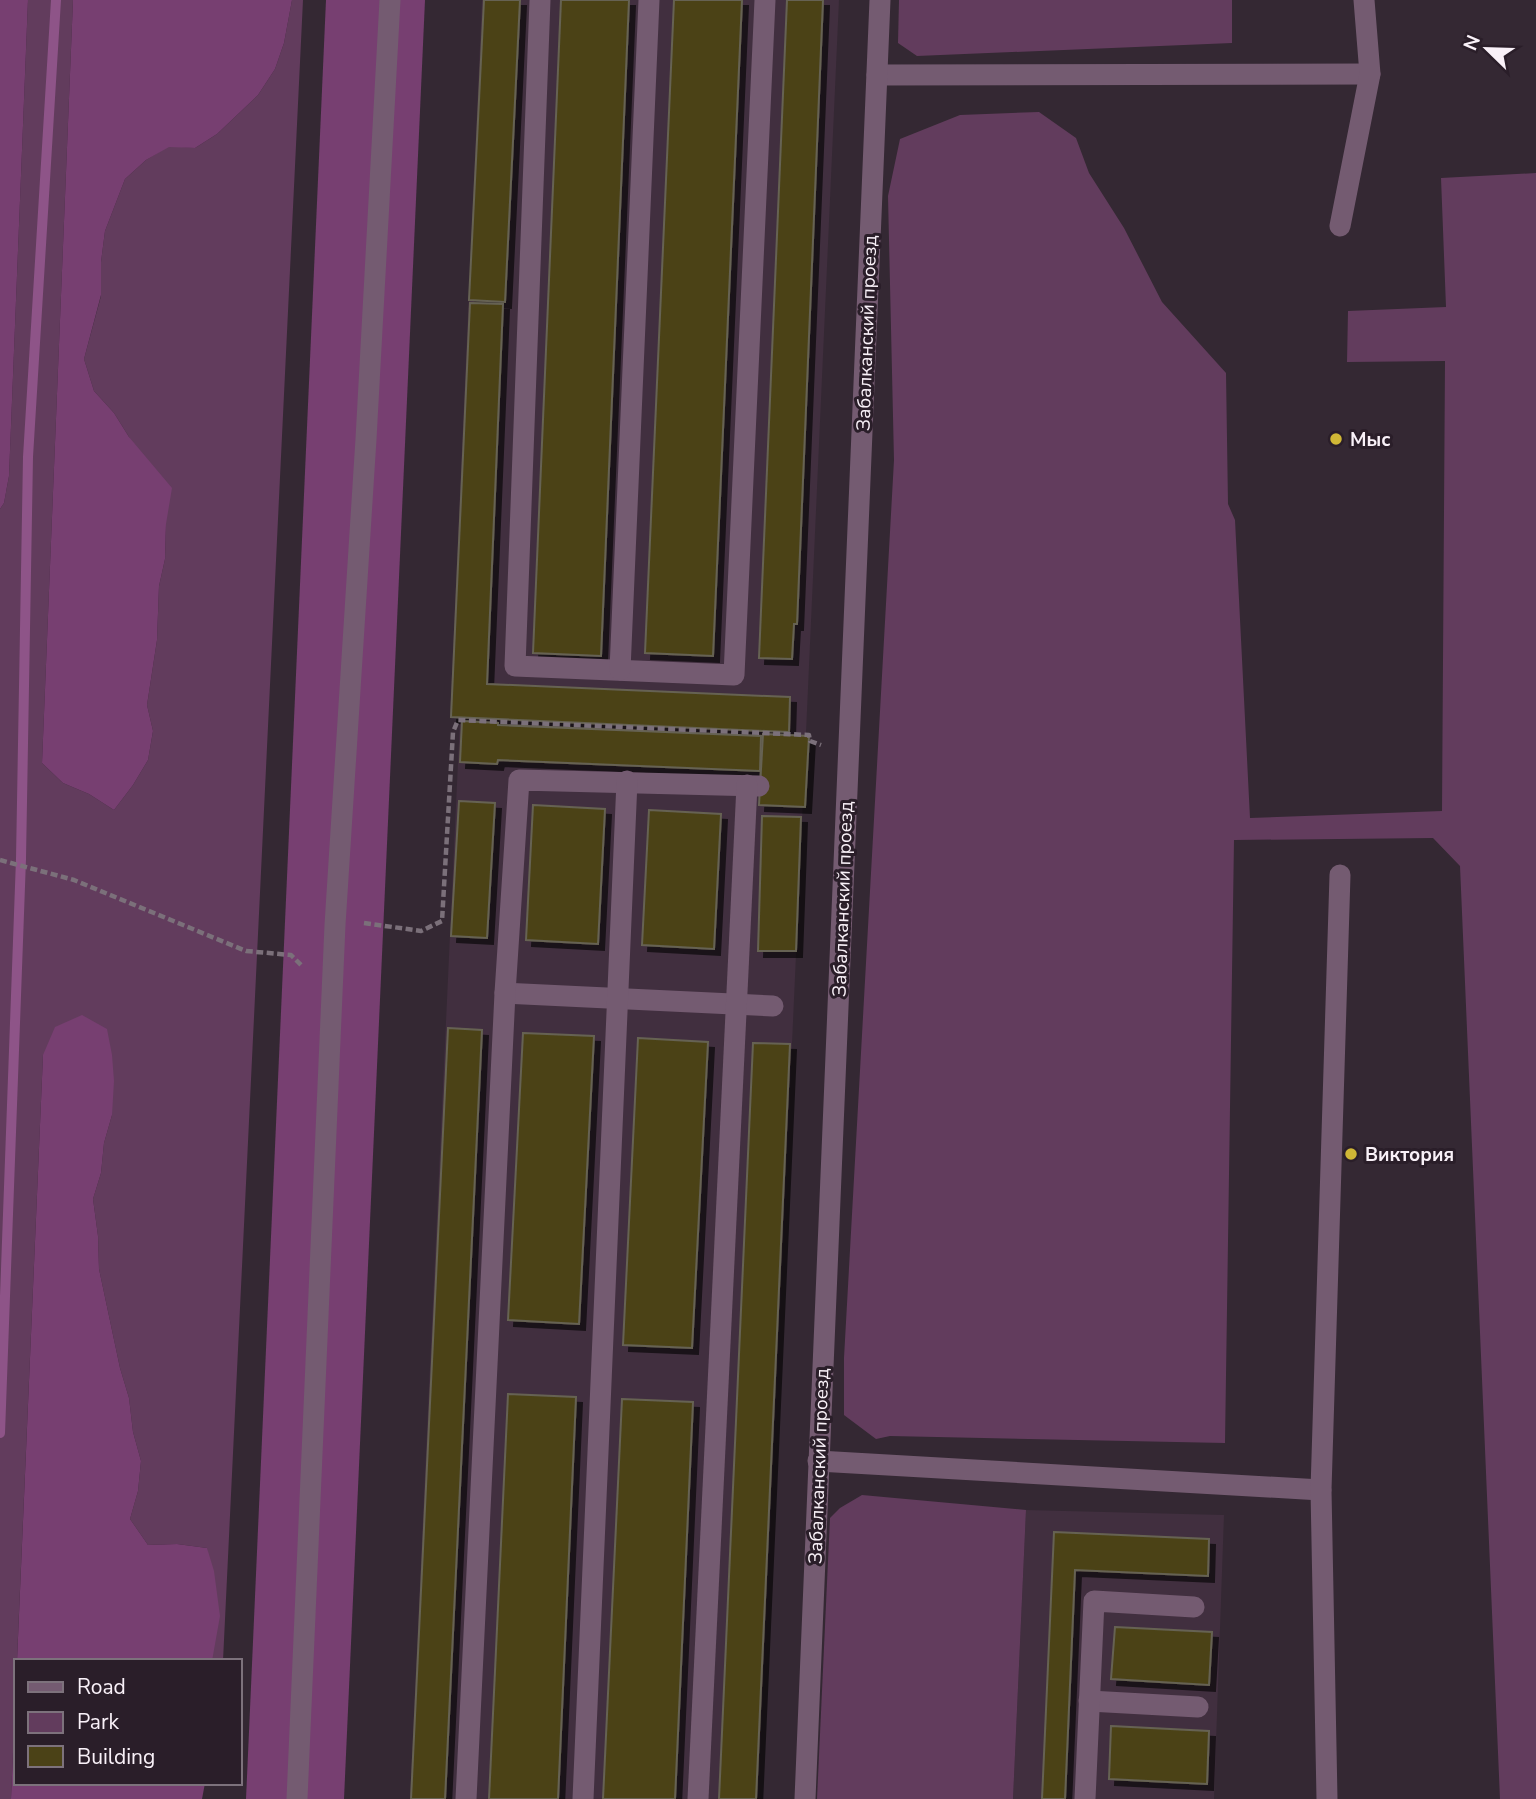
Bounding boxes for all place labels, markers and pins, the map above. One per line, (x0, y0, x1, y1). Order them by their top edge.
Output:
place label: Мыс (1350, 427, 1390, 453)
marker: Мыс (1328, 431, 1344, 447)
place label: Виктория (1365, 1142, 1454, 1168)
marker: Виктория (1343, 1146, 1359, 1162)

